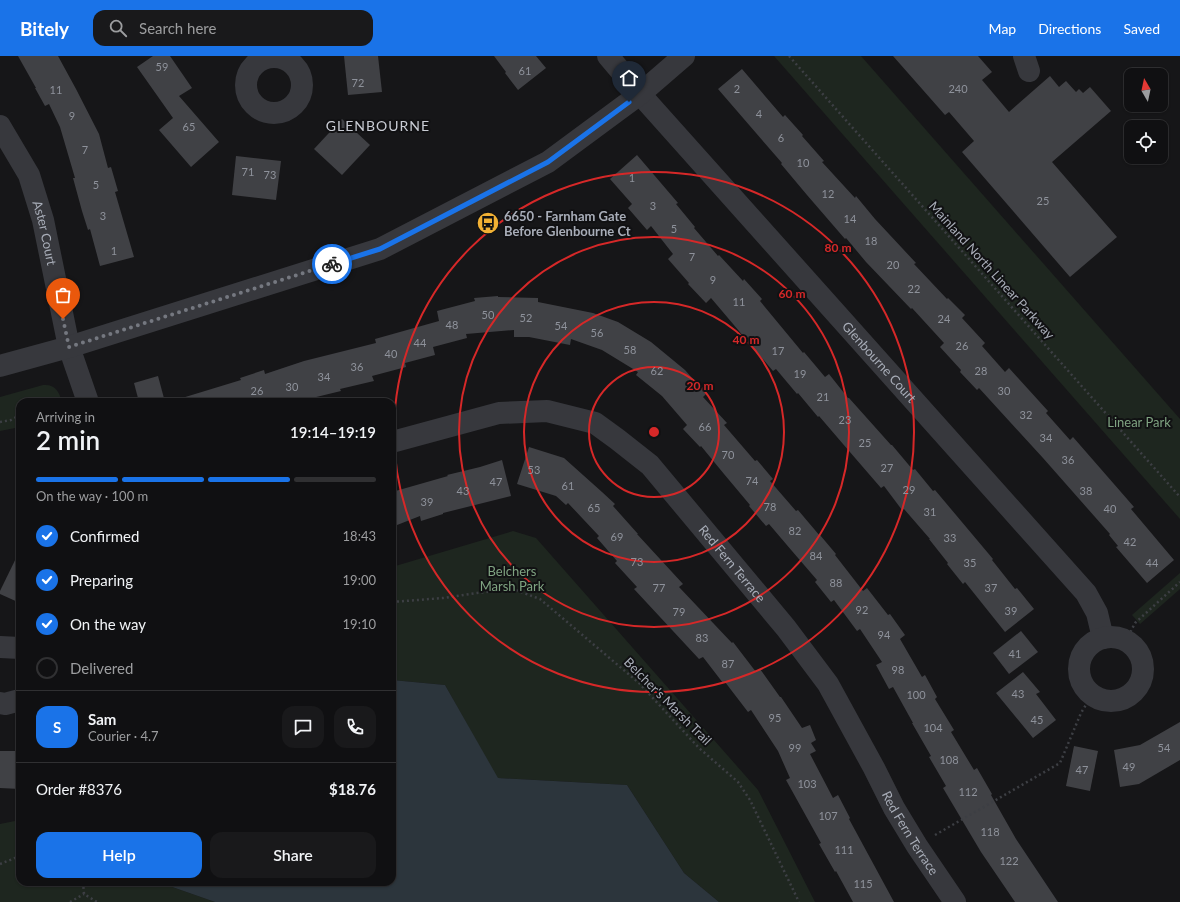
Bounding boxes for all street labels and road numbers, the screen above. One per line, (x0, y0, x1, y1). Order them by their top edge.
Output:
street label: Aster Court (29, 198, 60, 267)
street label: Mainland North Linear Parkway (926, 198, 1058, 342)
street label: Glenbourne Court (839, 318, 920, 406)
street label: Red Fern Terrace (695, 522, 769, 606)
street label: Belcher's Marsh Trail (621, 654, 715, 748)
street label: Red Fern Terrace (879, 788, 942, 878)

